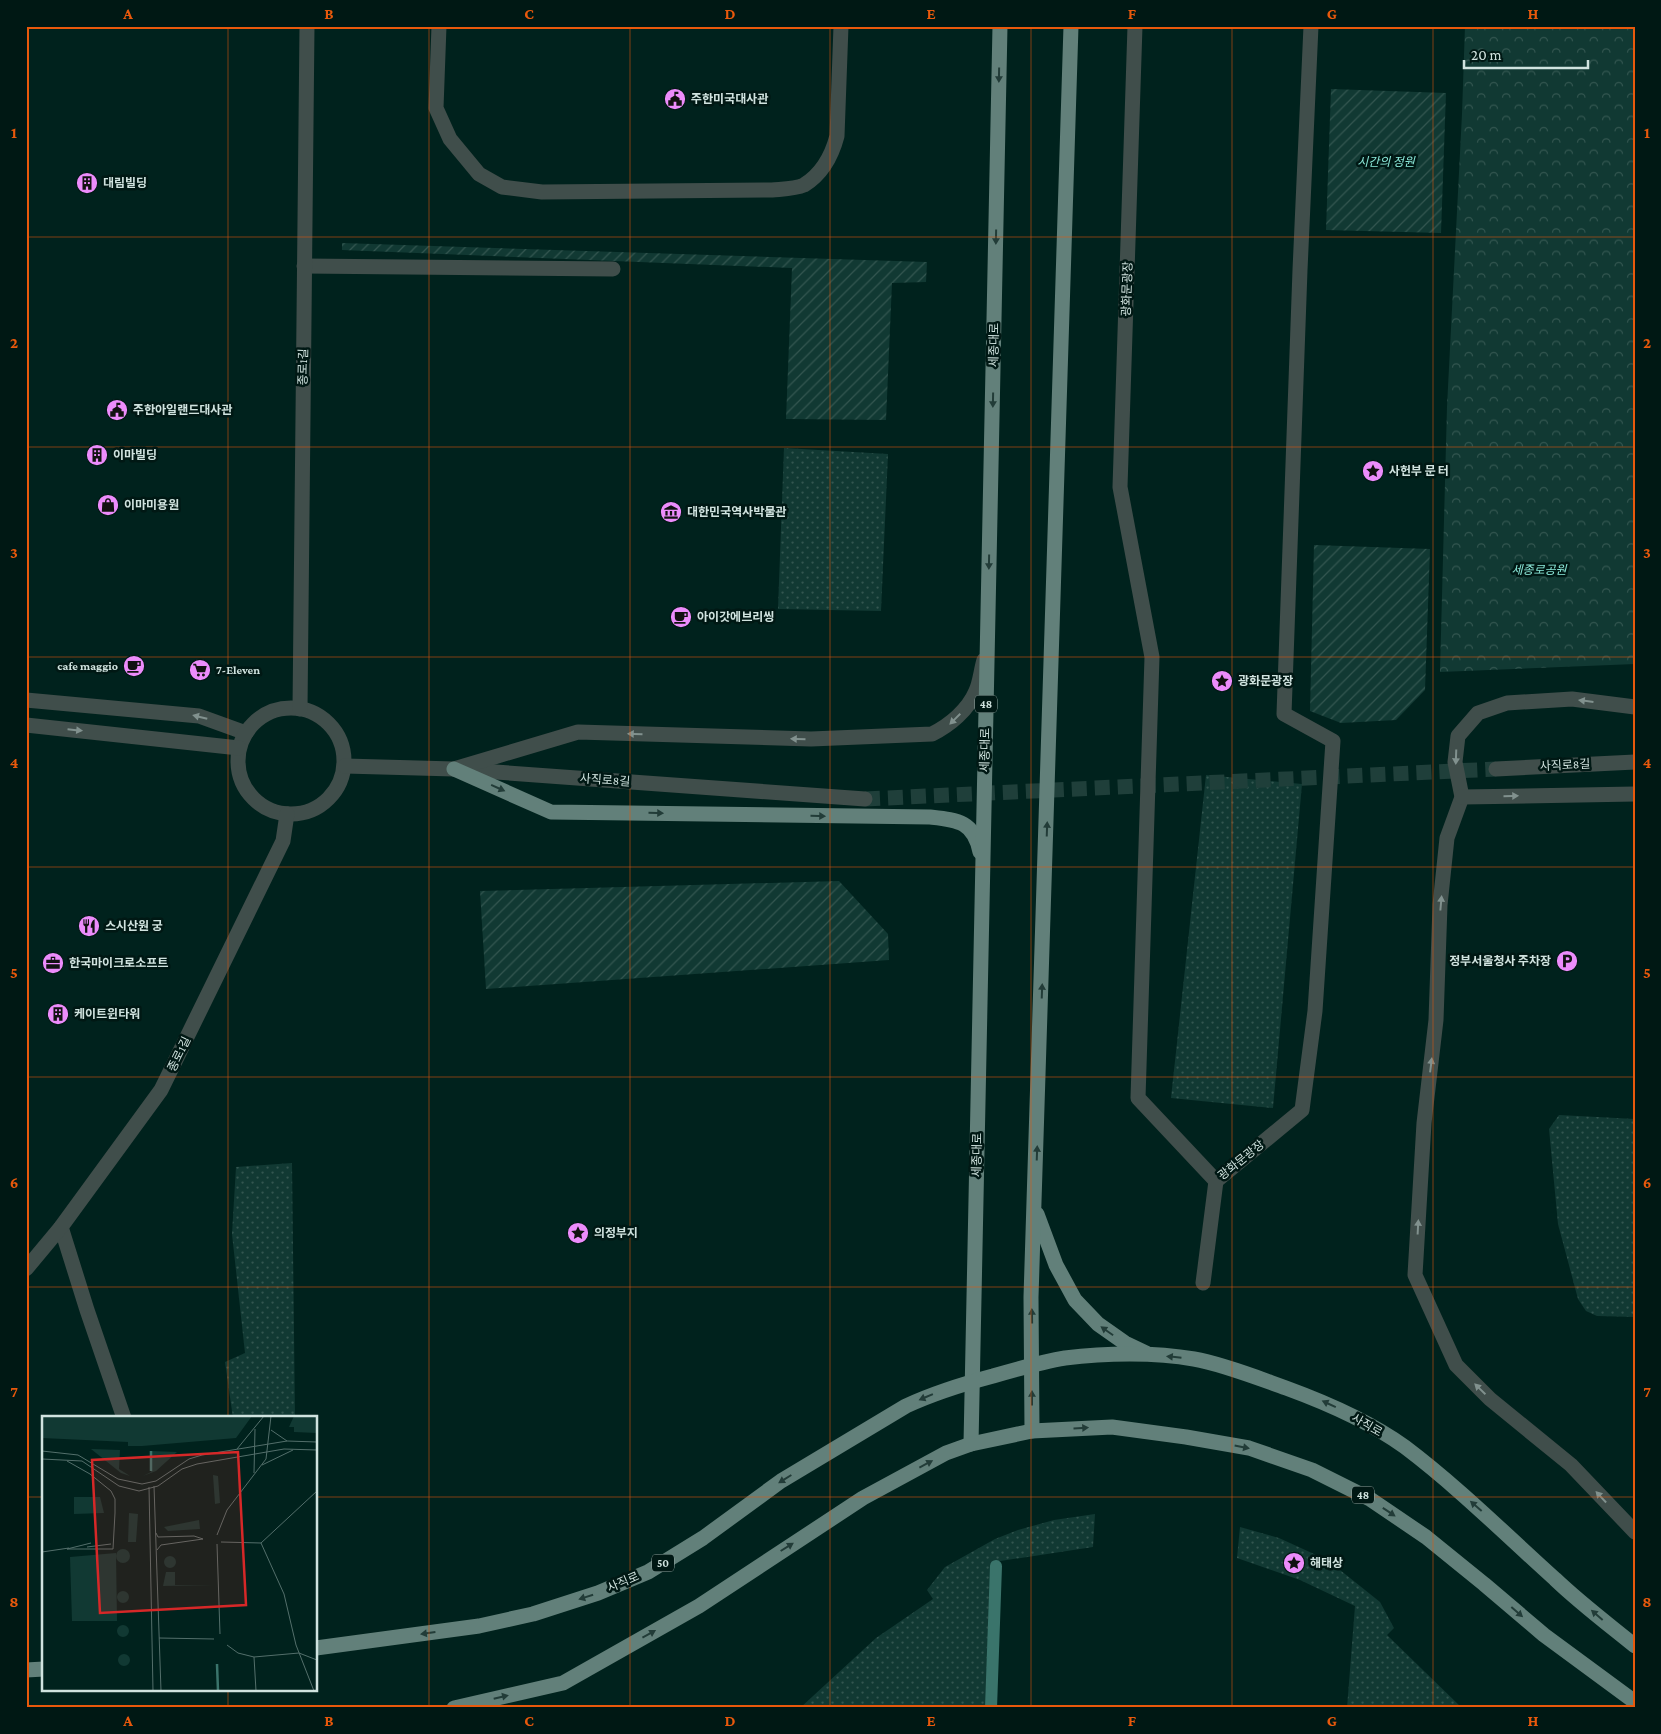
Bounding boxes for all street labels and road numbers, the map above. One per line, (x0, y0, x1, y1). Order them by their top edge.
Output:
street label: 광화문광장 (1119, 261, 1135, 317)
street label: 세종대로 (987, 323, 1001, 367)
street label: 종로1길 (296, 348, 310, 386)
road number: 48 (975, 696, 997, 712)
street label: 세종대로 (978, 728, 992, 772)
street label: 사직로8길 (1539, 757, 1591, 773)
street label: 사직로8길 (579, 771, 631, 789)
street label: 종로1길 (165, 1034, 193, 1074)
street label: 세종대로 (970, 1133, 984, 1177)
street label: 광화문광장 (1215, 1137, 1267, 1183)
street label: 사직로 (1349, 1411, 1385, 1439)
road number: 48 (1352, 1486, 1374, 1504)
road number: 50 (652, 1555, 674, 1572)
street label: 사직로 (605, 1569, 641, 1595)

